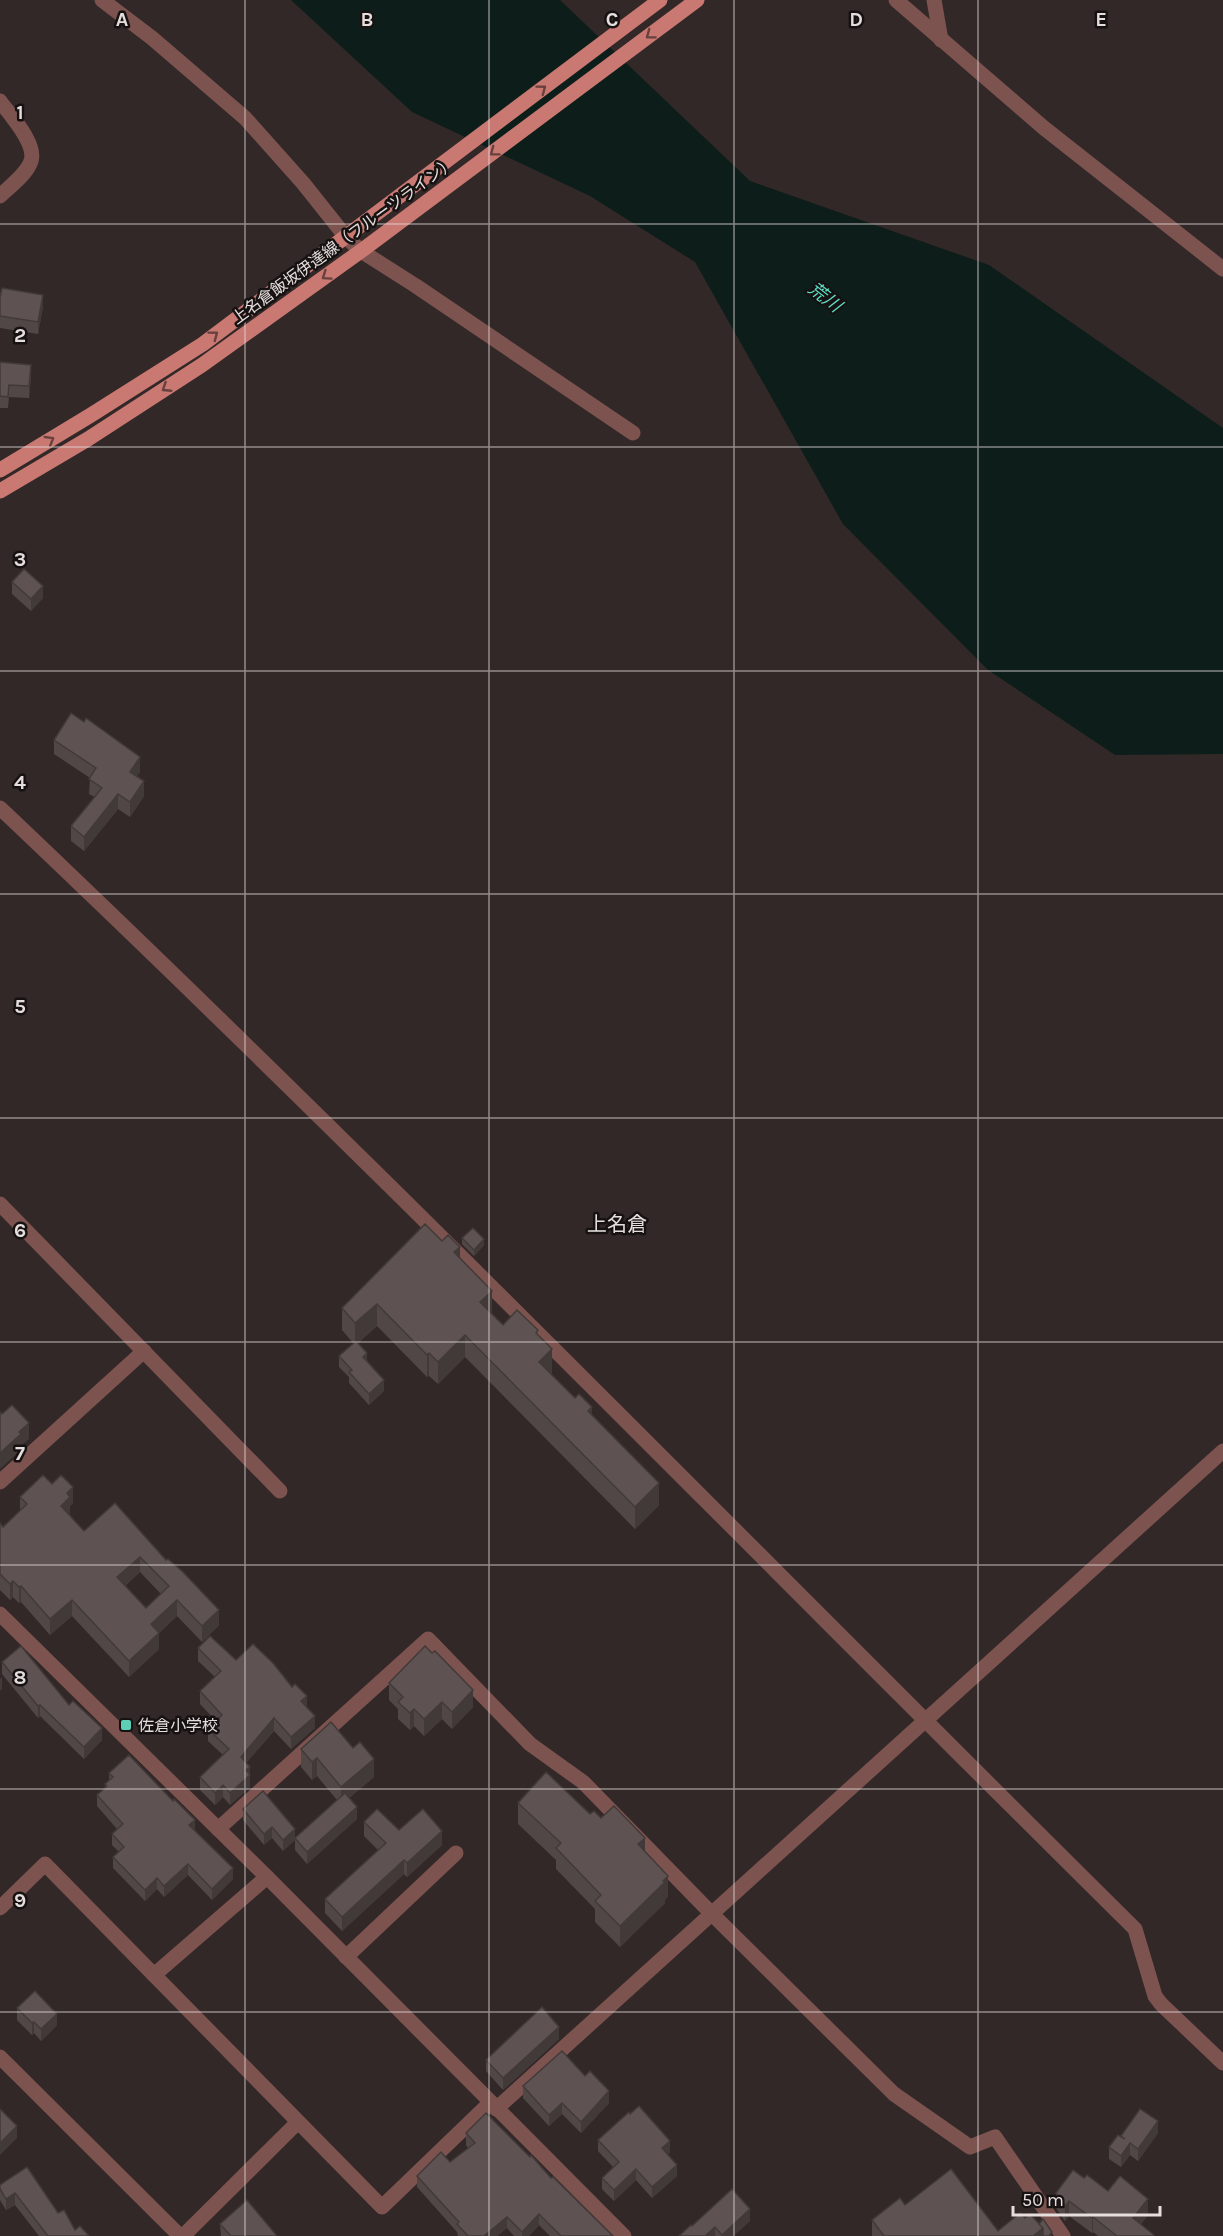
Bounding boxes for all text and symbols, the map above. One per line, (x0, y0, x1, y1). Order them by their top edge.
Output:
text: A (116, 8, 129, 31)
text: B (361, 8, 373, 31)
text: C (606, 8, 618, 31)
text: D (849, 8, 863, 31)
text: E (1095, 8, 1107, 31)
one-way arrow (645, 28, 656, 39)
one-way arrow (536, 85, 547, 96)
text: 1 (16, 101, 24, 124)
one-way arrow (489, 145, 500, 156)
street label: 上名倉飯坂伊達線（フルーツライン） (228, 153, 459, 328)
one-way arrow (321, 269, 332, 280)
water label: 荒川 (804, 277, 848, 318)
text: 2 (14, 324, 26, 347)
one-way arrow (208, 331, 219, 342)
one-way arrow (162, 381, 173, 392)
one-way arrow (44, 436, 54, 447)
text: 3 (14, 548, 26, 571)
text: 4 (14, 771, 26, 794)
text: 5 (14, 995, 26, 1018)
district label: 上名倉 (587, 1213, 647, 1236)
text: 6 (14, 1219, 26, 1242)
text: 7 (15, 1442, 25, 1465)
text: 8 (14, 1666, 26, 1689)
place label: 佐倉小学校 (138, 1716, 218, 1735)
marker: 佐倉小学校 (119, 1718, 133, 1732)
text: 9 (14, 1889, 26, 1912)
scale bar (1013, 2179, 1160, 2217)
text: 50 m (1022, 2189, 1064, 2211)

